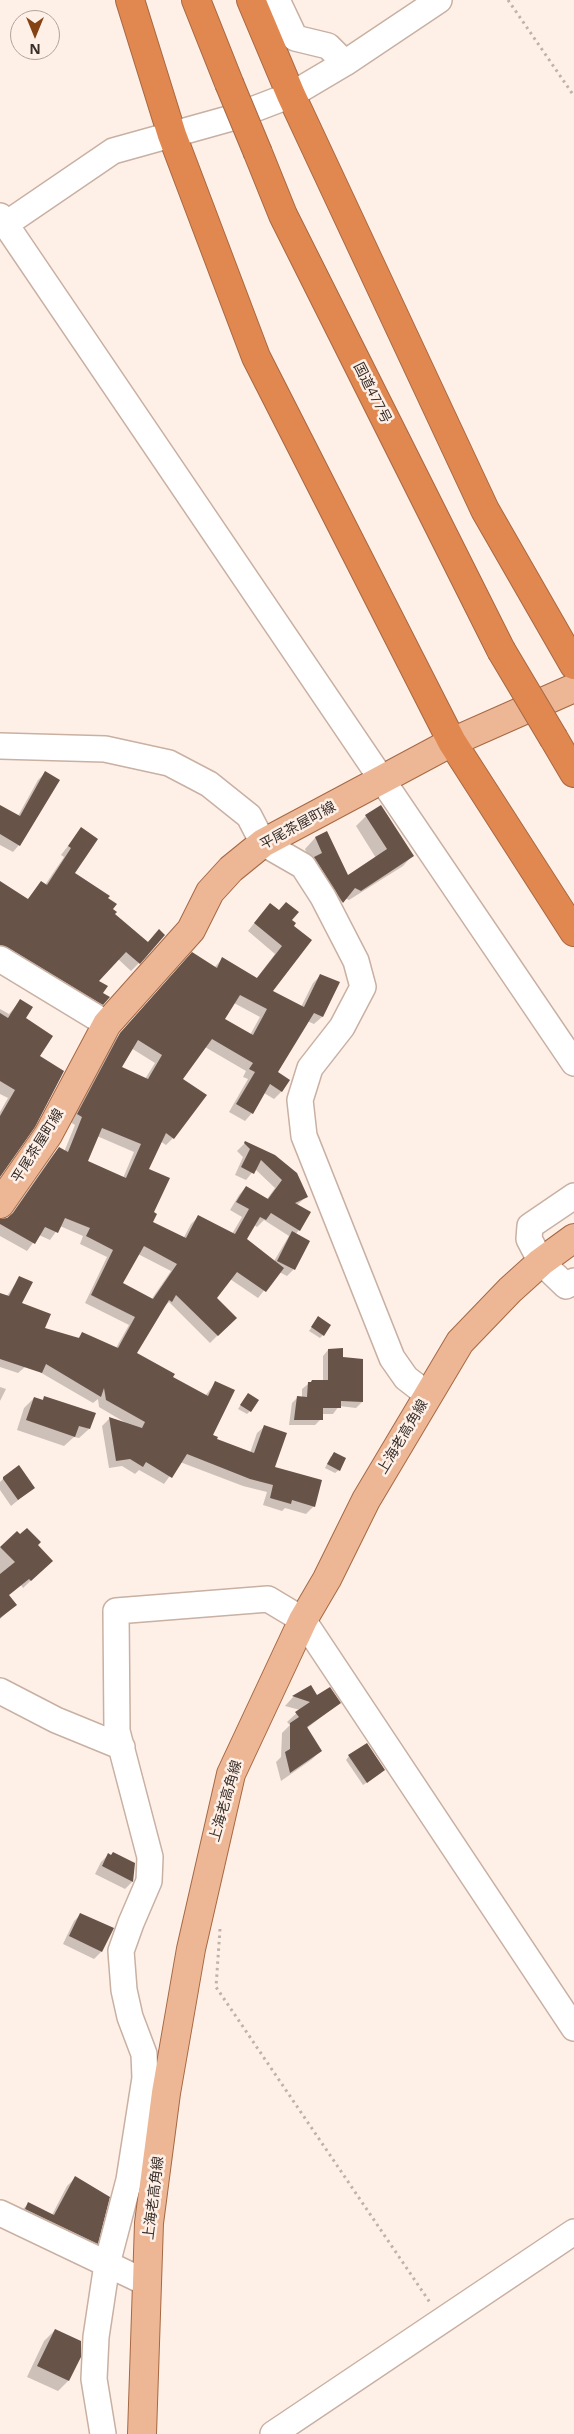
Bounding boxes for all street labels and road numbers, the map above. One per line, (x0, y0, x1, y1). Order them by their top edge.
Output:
street label: 国道477号 (350, 360, 394, 426)
street label: 平尾茶屋町線 (257, 798, 339, 854)
street label: 平尾茶屋町線 (9, 1106, 67, 1186)
street label: 上海老高角線 (374, 1397, 432, 1477)
street label: 上海老高角線 (206, 1758, 246, 1844)
street label: 上海老高角線 (141, 2155, 167, 2241)

